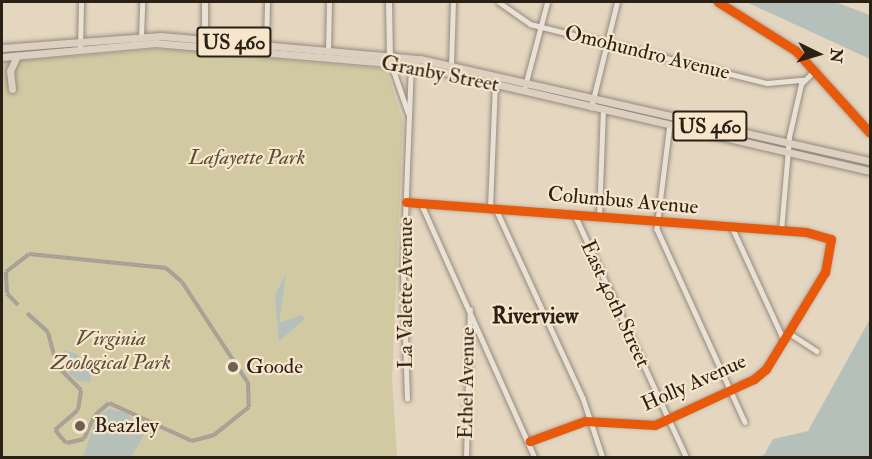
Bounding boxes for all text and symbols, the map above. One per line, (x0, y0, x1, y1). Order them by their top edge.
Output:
street label: Omohundro Avenue (562, 20, 732, 86)
north arrow (788, 24, 848, 84)
road number: US 460 (195, 25, 273, 59)
text: N (825, 48, 847, 64)
street label: Granby Street (379, 50, 501, 98)
road number: US 460 (671, 109, 749, 143)
park label: Lafayette Park (188, 145, 306, 171)
street label: Columbus Avenue (547, 182, 699, 220)
street label: La Valette Avenue (393, 217, 419, 369)
street label: East 40th Street (575, 237, 655, 371)
district label: Riverview (492, 304, 578, 330)
park label: Virginia Zoological Park (51, 326, 171, 376)
street label: Ethel Avenue (453, 327, 481, 439)
street label: Holly Avenue (638, 349, 750, 417)
place label: Goode (246, 354, 303, 380)
marker: Goode (224, 358, 242, 376)
place label: Beazley (94, 413, 159, 439)
marker: Beazley (71, 417, 89, 435)

